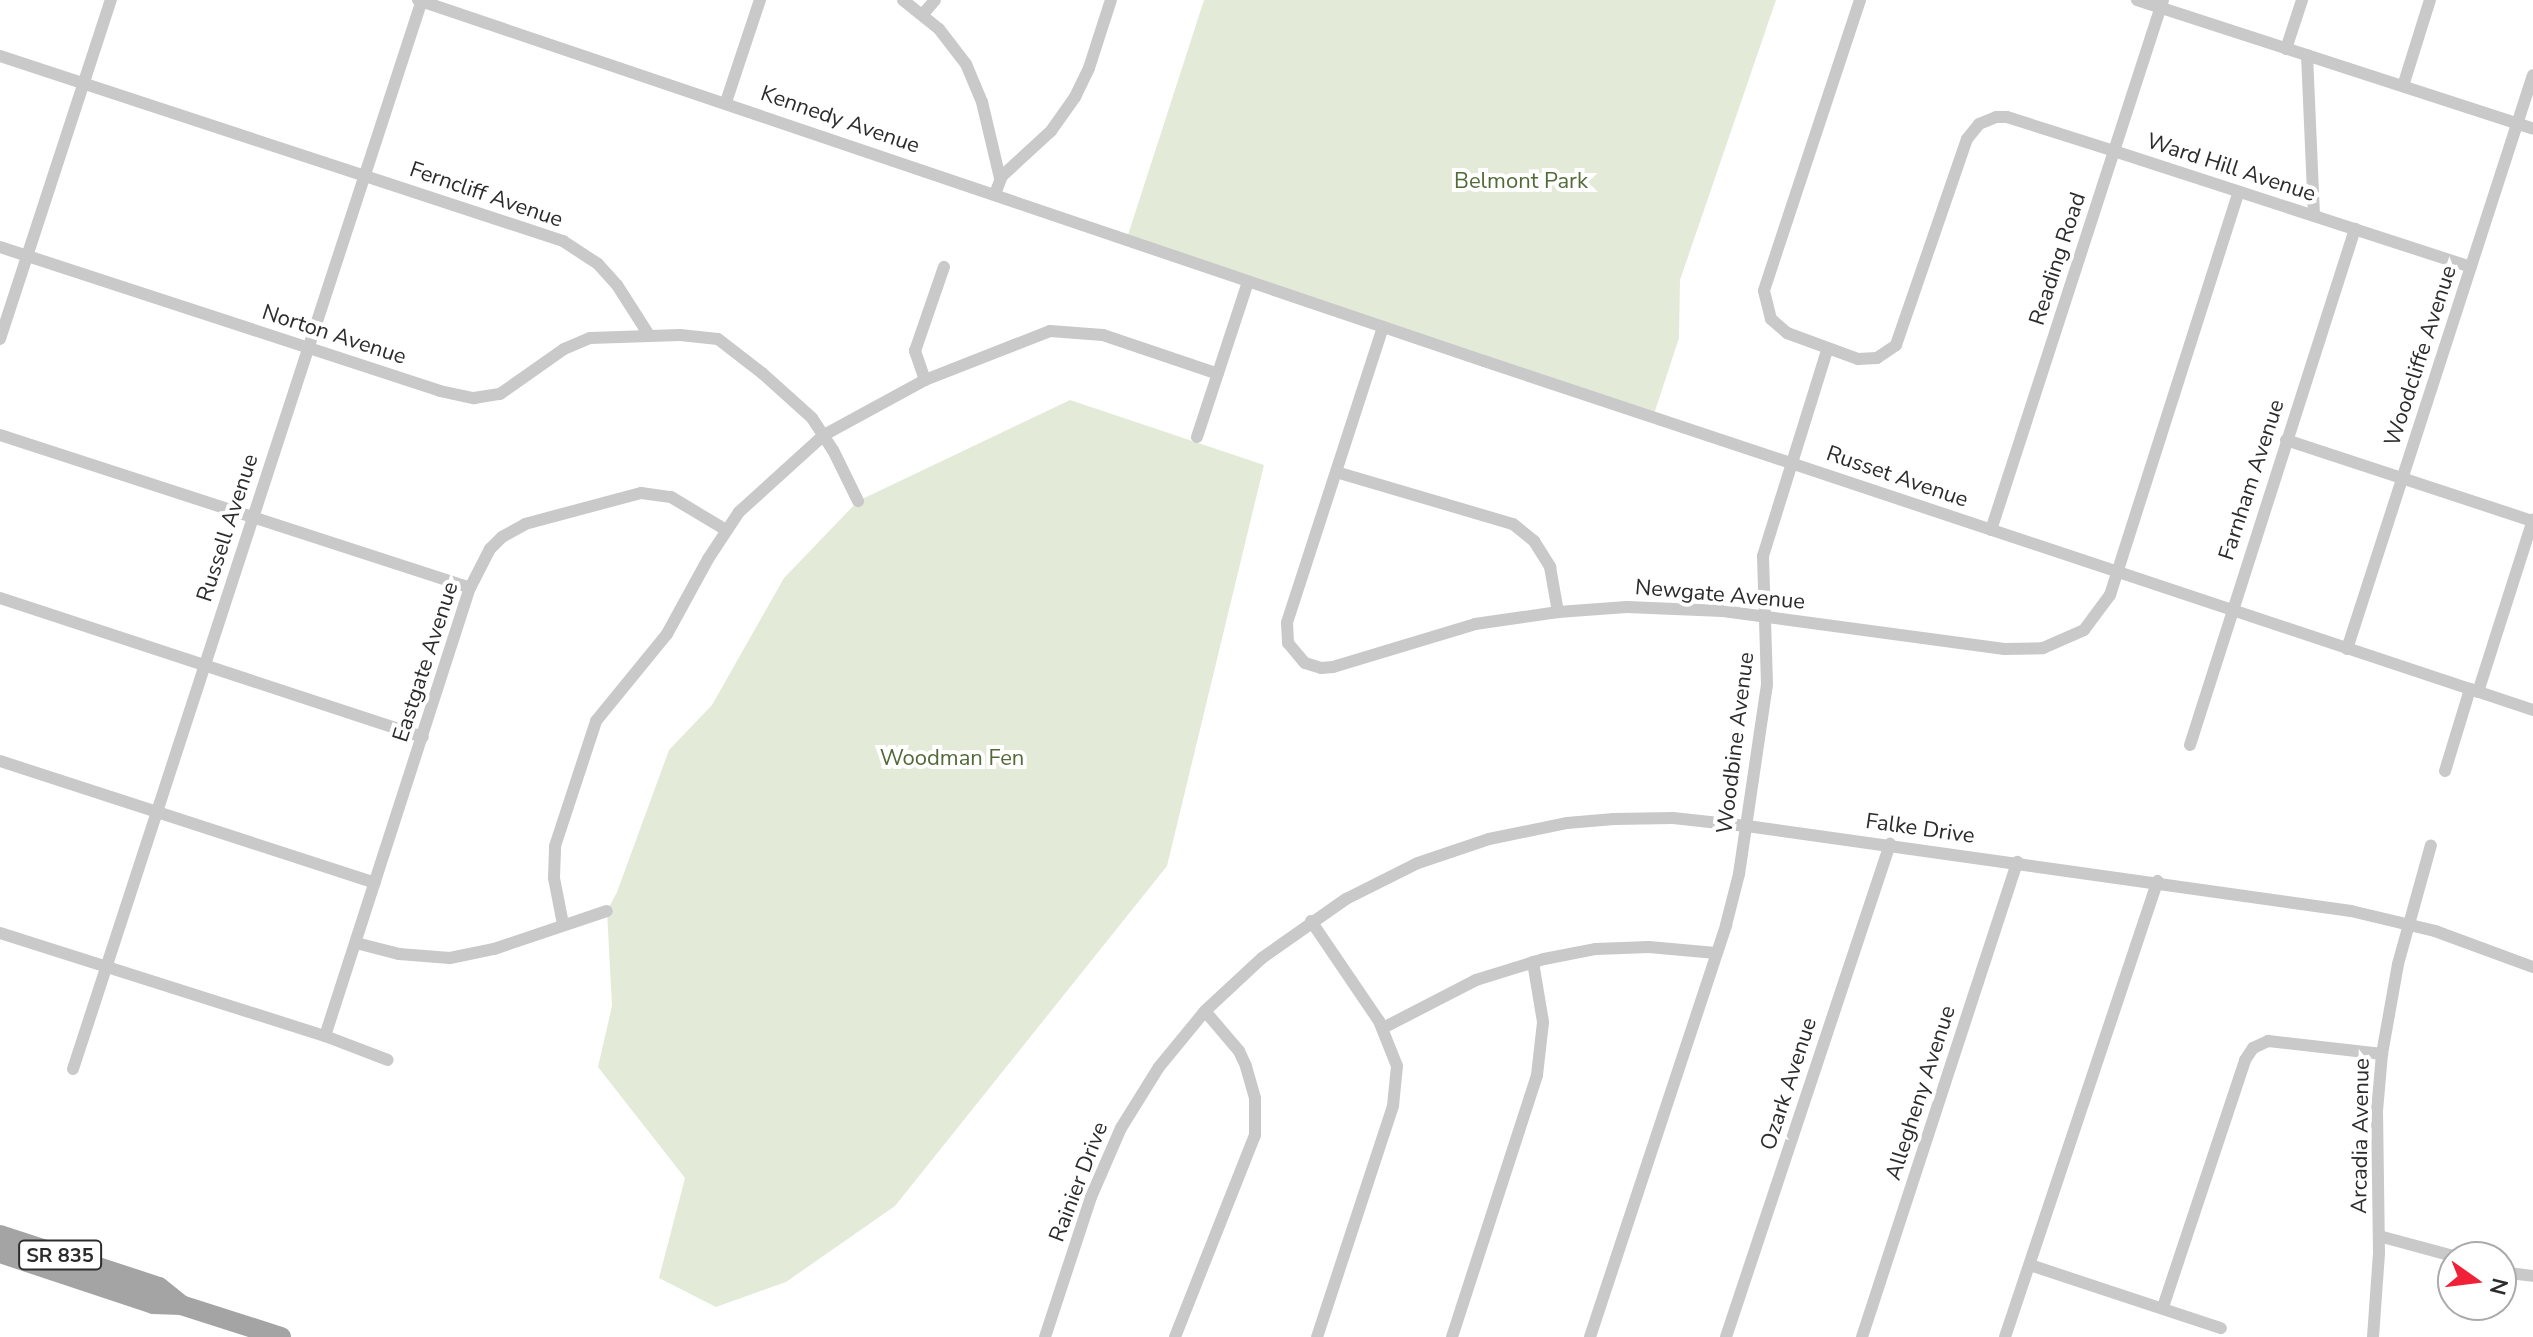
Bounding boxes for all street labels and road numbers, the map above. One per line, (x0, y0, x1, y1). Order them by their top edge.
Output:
street label: Kennedy Avenue (757, 80, 923, 160)
street label: Ward Hill Avenue (2143, 128, 2319, 208)
street label: Ferncliff Avenue (406, 156, 566, 234)
street label: Reading Road (2024, 189, 2092, 329)
street label: Woodcliffe Avenue (2379, 262, 2463, 450)
street label: Norton Avenue (259, 299, 409, 371)
street label: Farnham Avenue (2214, 396, 2290, 564)
street label: Russet Avenue (1823, 440, 1971, 514)
street label: Russell Avenue (192, 451, 264, 605)
street label: Newgate Avenue (1634, 574, 1806, 616)
street label: Eastgate Avenue (388, 579, 464, 745)
street label: Woodbine Avenue (1712, 651, 1760, 835)
street label: Falke Drive (1864, 808, 1976, 850)
street label: Allegheny Avenue (1880, 1002, 1962, 1184)
street label: Ozark Avenue (1755, 1014, 1823, 1154)
street label: Arcadia Avenue (2346, 1058, 2376, 1214)
street label: Rainier Drive (1044, 1118, 1114, 1246)
road number: SR 835 (18, 1239, 102, 1271)

